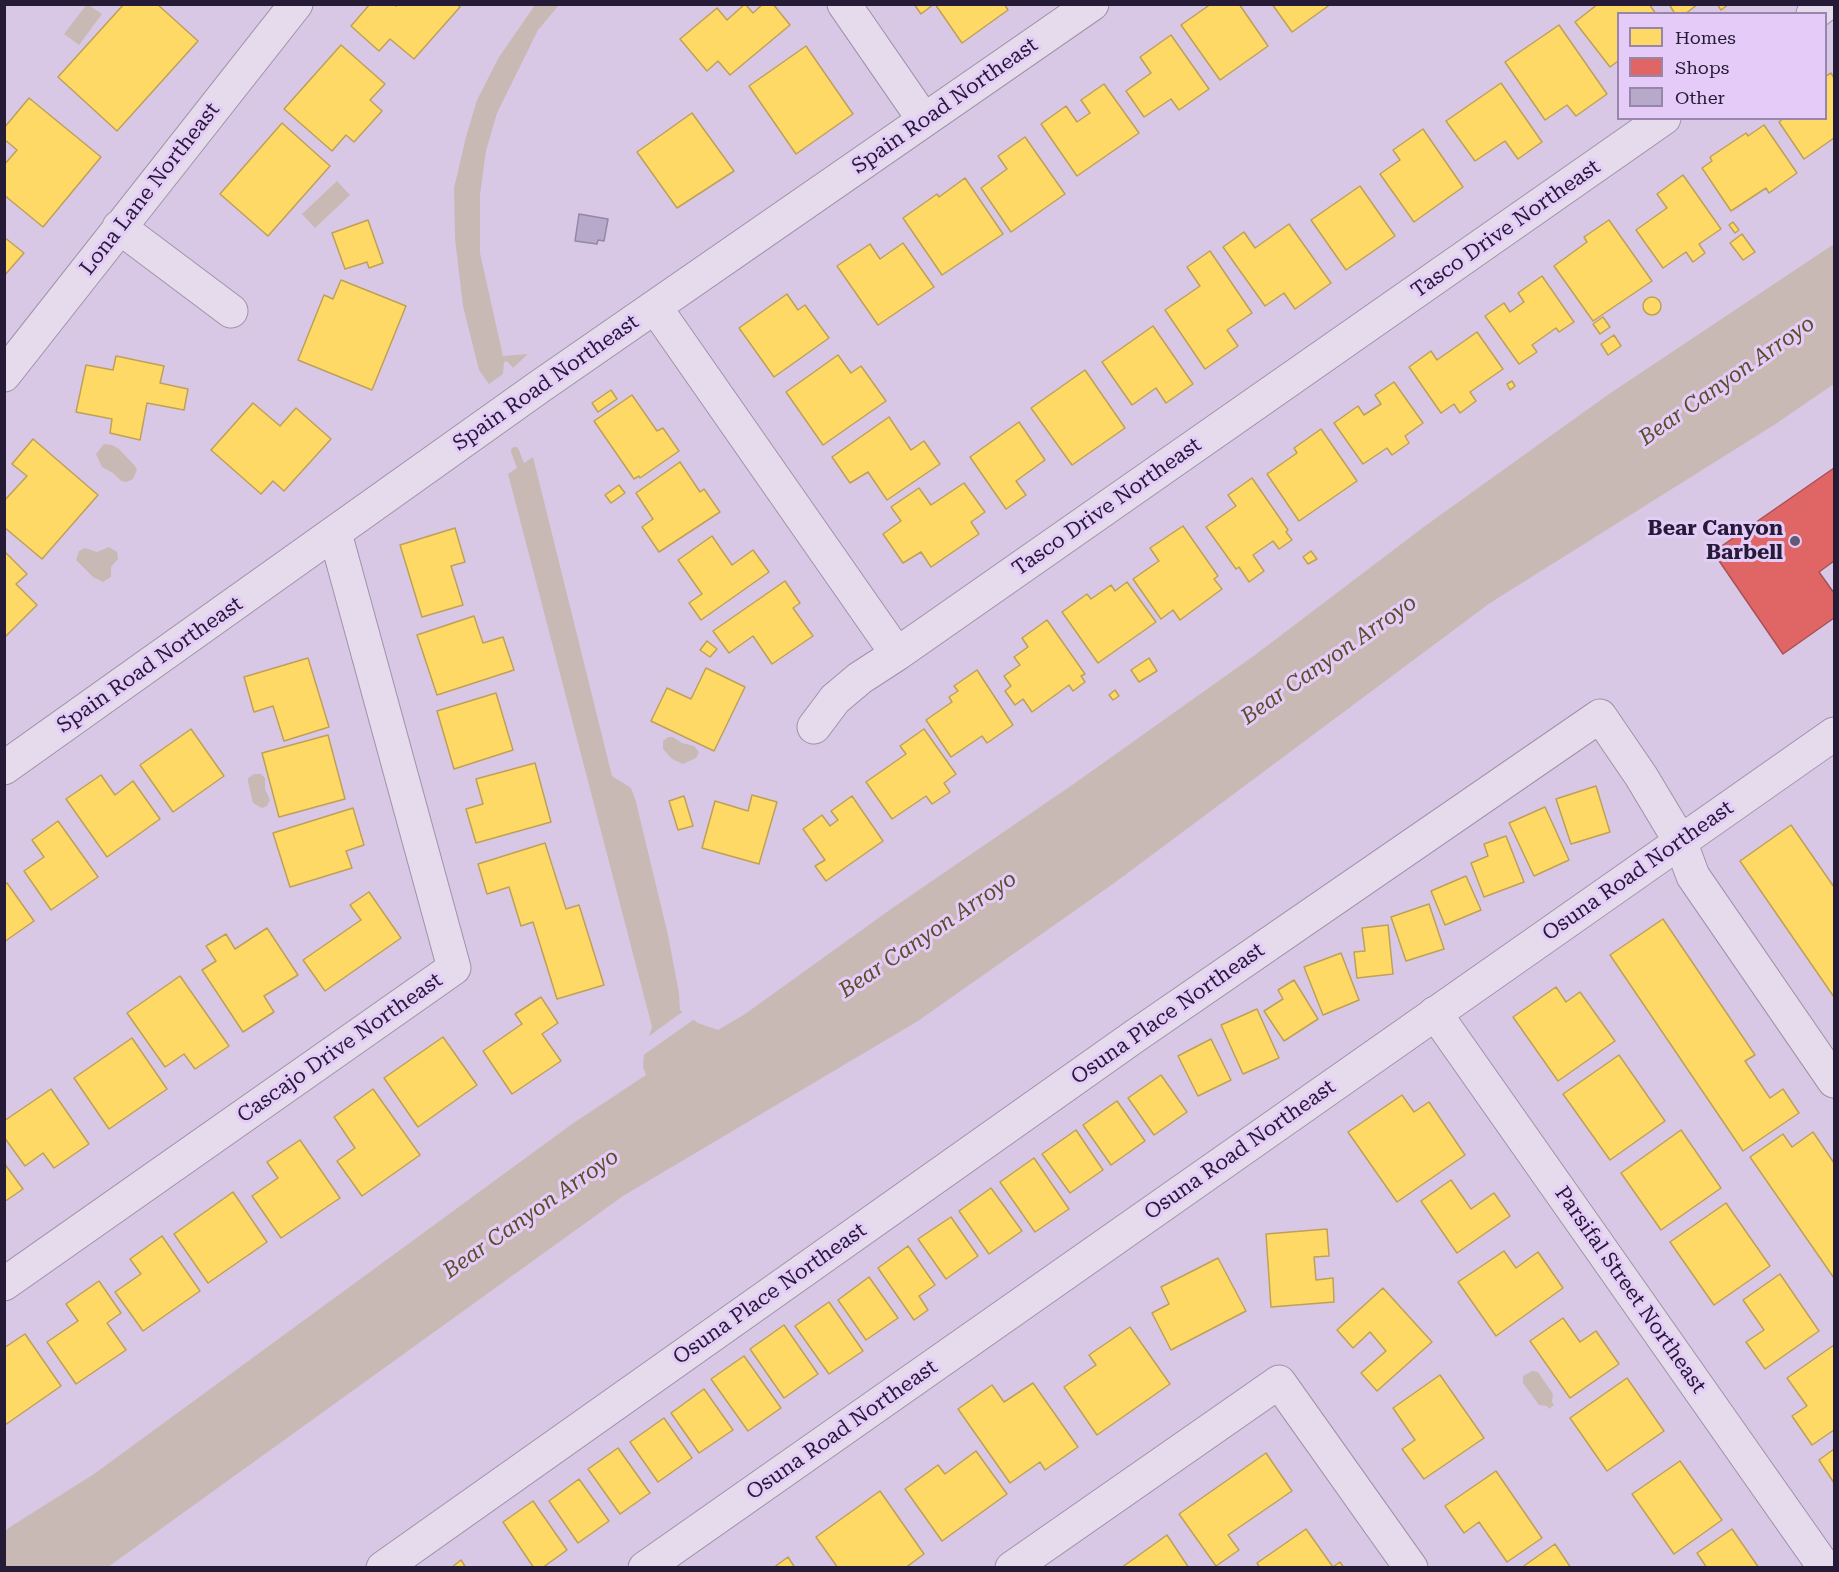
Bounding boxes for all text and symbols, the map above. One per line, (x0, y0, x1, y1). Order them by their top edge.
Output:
legend (1617, 12, 1827, 120)
text: Homes (1675, 27, 1736, 48)
street label: Spain Road Northeast (847, 32, 1043, 180)
text: Shops (1675, 57, 1729, 78)
text: Other (1675, 87, 1725, 108)
street label: Lona Lane Northeast (75, 98, 225, 280)
street label: Tasco Drive Northeast (1407, 154, 1605, 304)
street label: Spain Road Northeast (448, 309, 644, 457)
water label: Bear Canyon Arroyo (1634, 311, 1820, 451)
street label: Tasco Drive Northeast (1008, 432, 1206, 582)
place label: Bear Canyon Barbell (1647, 516, 1783, 566)
marker: Bear Canyon Barbell (1788, 534, 1802, 548)
water label: Bear Canyon Arroyo (1236, 590, 1422, 730)
street label: Spain Road Northeast (52, 591, 248, 739)
street label: Osuna Road Northeast (1538, 796, 1738, 946)
water label: Bear Canyon Arroyo (834, 866, 1022, 1004)
street label: Osuna Place Northeast (1067, 938, 1269, 1090)
street label: Cascajo Drive Northeast (233, 968, 447, 1128)
street label: Osuna Road Northeast (1140, 1075, 1340, 1225)
water label: Bear Canyon Arroyo (438, 1144, 624, 1284)
street label: Parsifal Street Northeast (1549, 1182, 1711, 1398)
street label: Osuna Place Northeast (669, 1218, 871, 1370)
street label: Osuna Road Northeast (742, 1355, 942, 1505)

